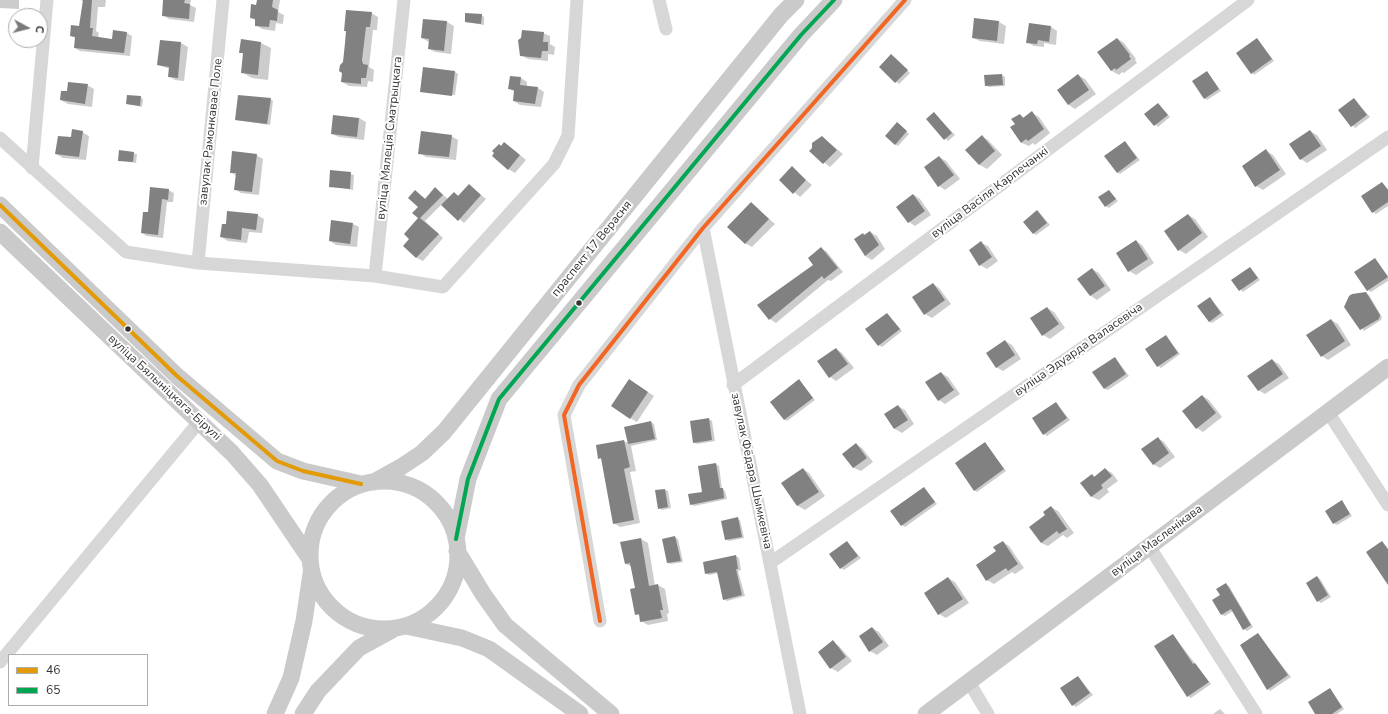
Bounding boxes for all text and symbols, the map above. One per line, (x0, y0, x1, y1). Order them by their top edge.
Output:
north arrow (8, 8, 48, 48)
text: С (32, 25, 47, 34)
street label: вуліца Мялеція Сматрыцкага (374, 56, 406, 220)
street label: завулак Рамонкавае Поле (196, 58, 226, 206)
street label: вуліца Васіля Карпечанкі (929, 144, 1051, 242)
street label: праспект 17 Верасня (549, 198, 635, 300)
unlabelled marker (574, 298, 584, 308)
street label: вуліца Эдуарда Валасевіча (1012, 300, 1146, 400)
unlabelled marker (123, 324, 133, 334)
street label: вуліца Бялыніцкага-Бірулі (104, 332, 224, 444)
street label: завулак Фёдара Шымкевіча (727, 392, 775, 550)
street label: вуліца Масленікава (1109, 502, 1205, 580)
legend (8, 654, 148, 706)
text: 46 (46, 662, 60, 678)
text: 65 (46, 682, 60, 698)

